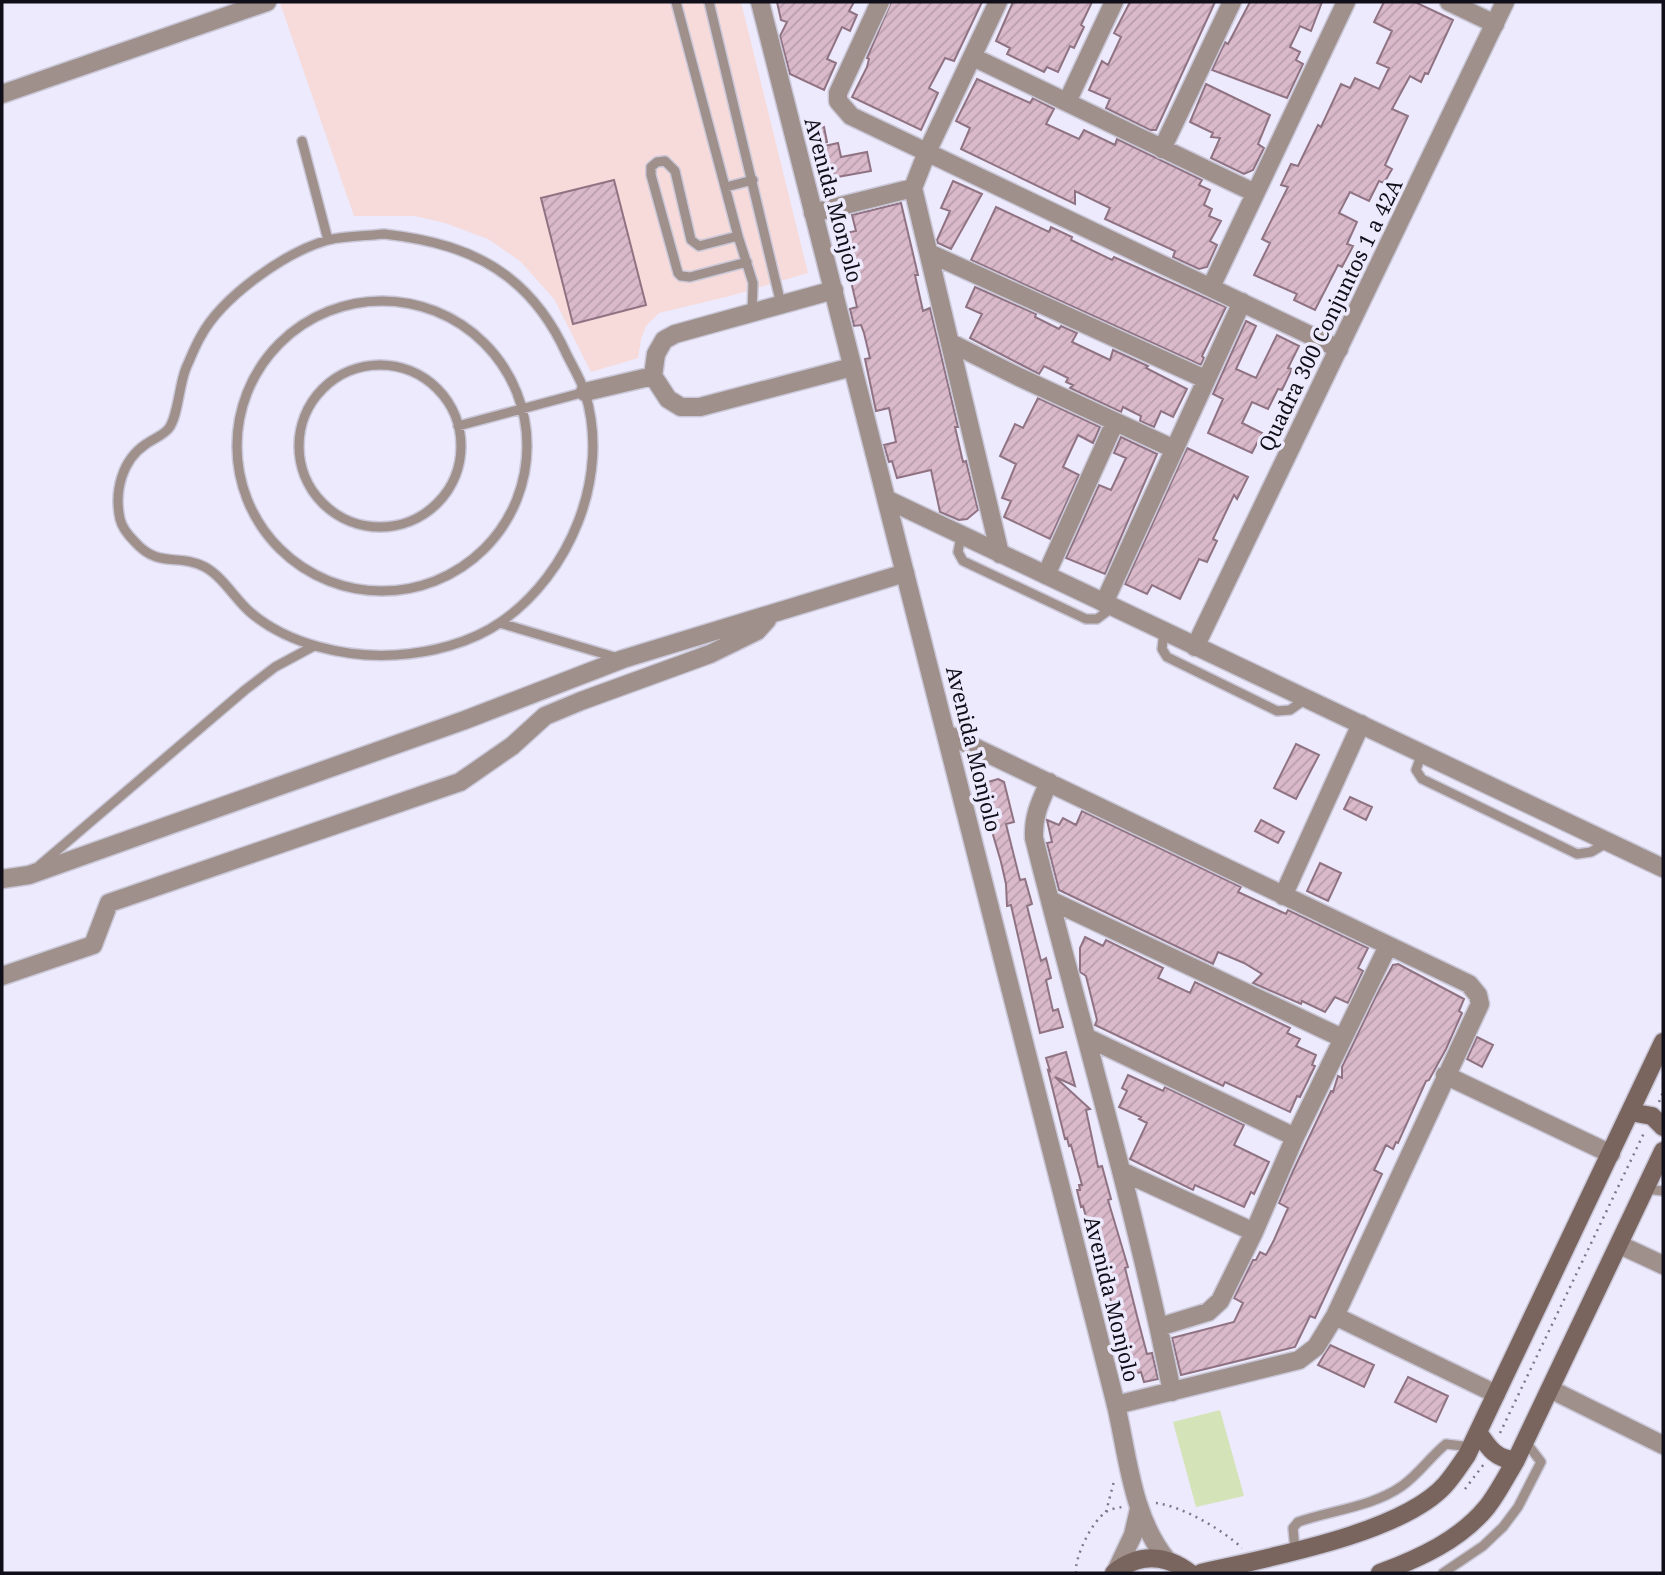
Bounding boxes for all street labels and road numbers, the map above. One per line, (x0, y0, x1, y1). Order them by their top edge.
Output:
street label: Avenida Monjolo (799, 114, 869, 286)
street label: Quadra 300 Conjuntos 1 a 42A (1252, 174, 1408, 456)
street label: Avenida Monjolo (940, 663, 1008, 835)
street label: Avenida Monjolo (1078, 1213, 1146, 1385)

